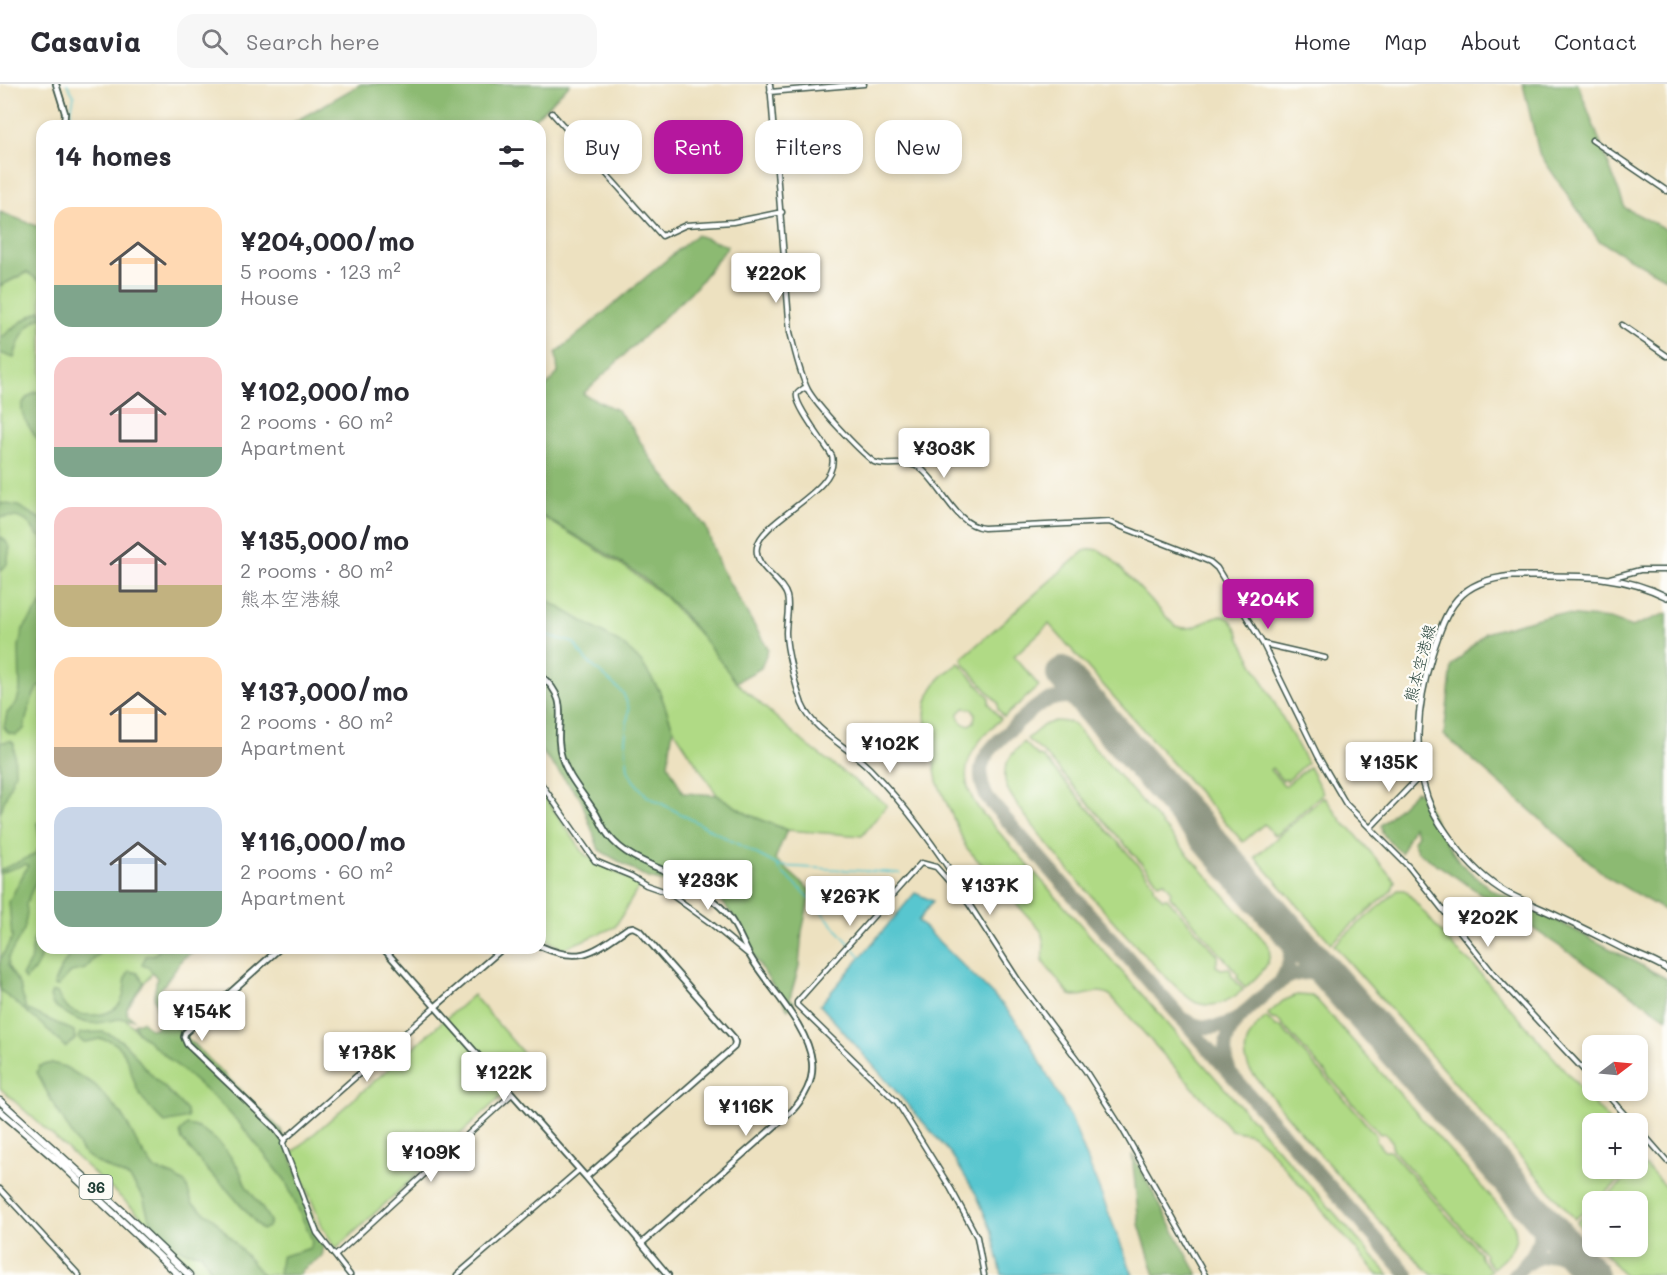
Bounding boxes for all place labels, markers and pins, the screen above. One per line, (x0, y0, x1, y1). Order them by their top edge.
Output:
pin: ¥220K (734, 253, 818, 304)
pin: ¥303K (902, 428, 986, 479)
pin: ¥204K (1226, 579, 1310, 630)
pin: ¥102K (848, 723, 932, 774)
pin: ¥135K (1347, 742, 1431, 793)
pin: ¥233K (666, 860, 750, 911)
pin: ¥137K (948, 865, 1032, 916)
pin: ¥267K (808, 876, 892, 927)
pin: ¥202K (1446, 897, 1530, 948)
pin: ¥154K (160, 991, 244, 1042)
pin: ¥178K (325, 1032, 409, 1083)
pin: ¥122K (462, 1052, 546, 1103)
pin: ¥116K (704, 1086, 788, 1137)
pin: ¥109K (389, 1132, 473, 1183)

